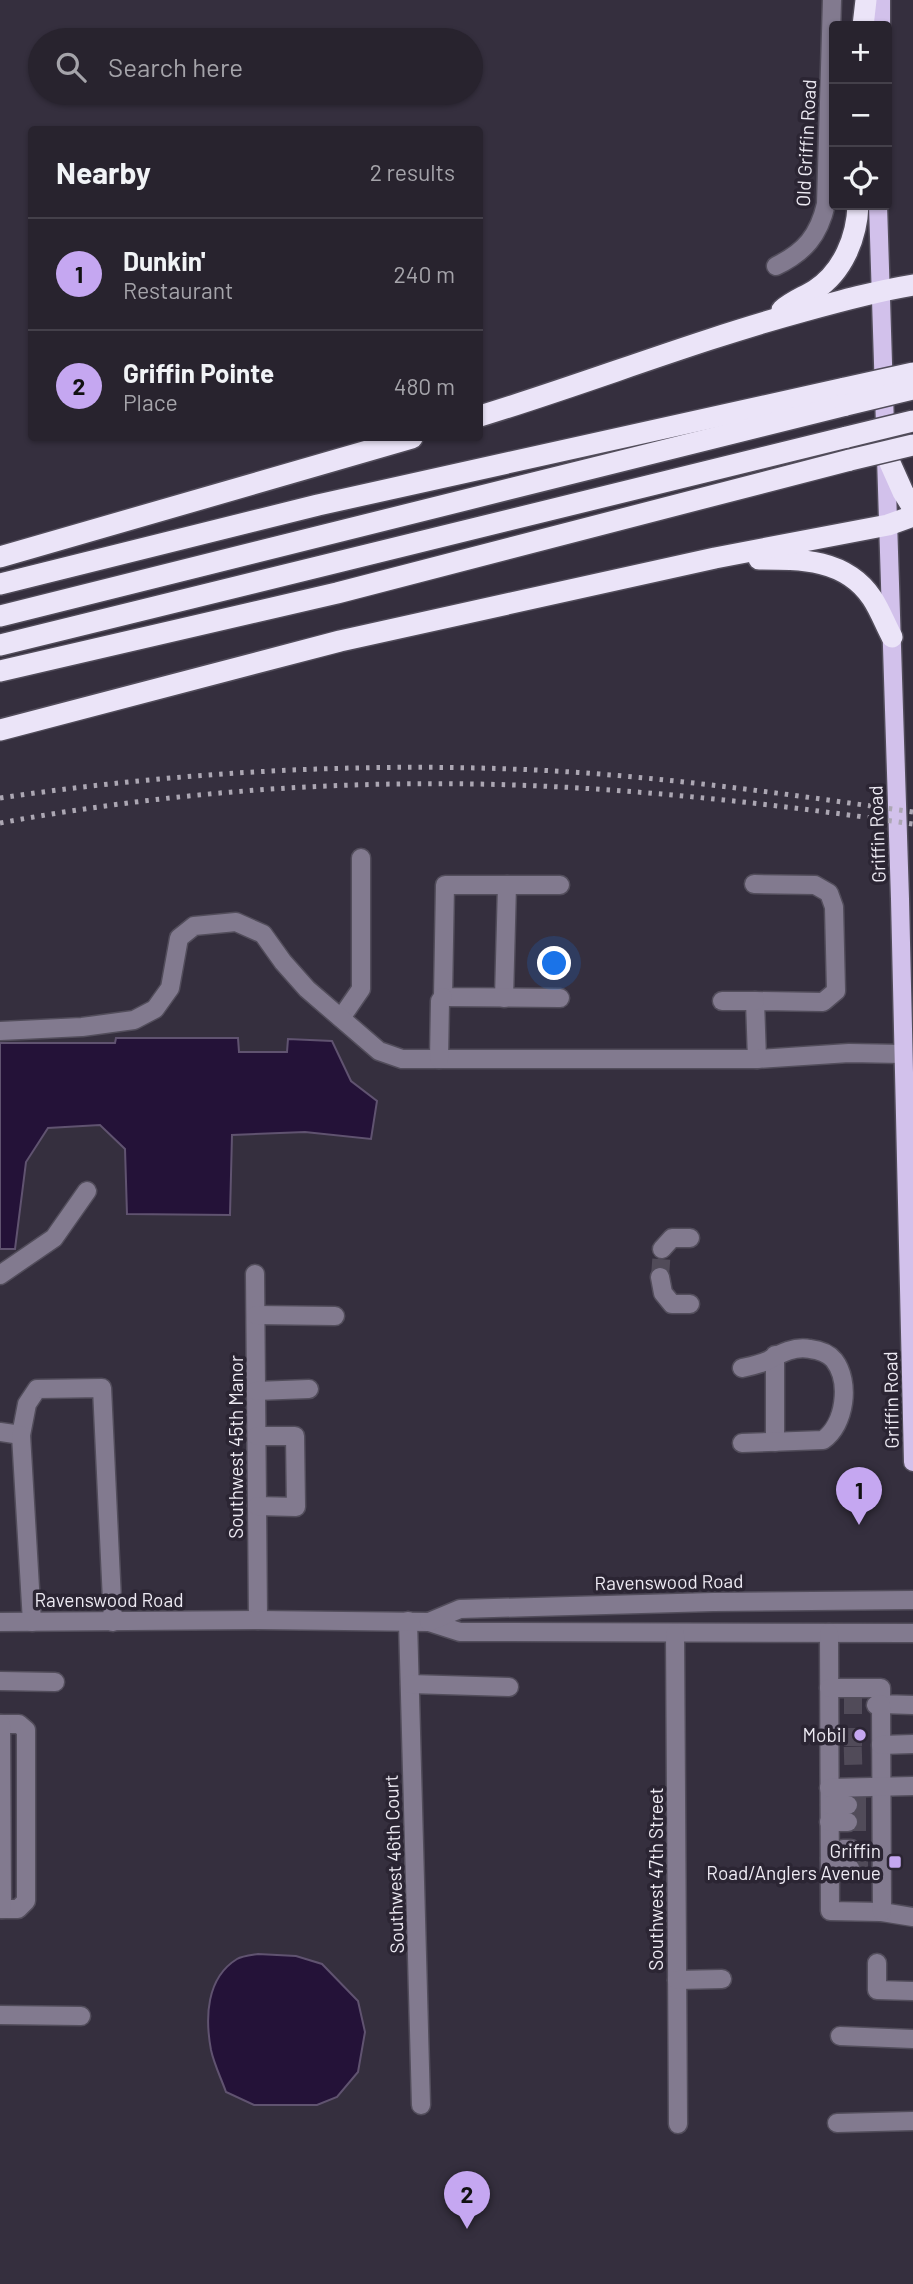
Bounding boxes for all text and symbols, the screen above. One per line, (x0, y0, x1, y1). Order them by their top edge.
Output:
map controls (829, 21, 892, 210)
button: + (829, 21, 892, 84)
search box (28, 28, 483, 105)
icon: search (52, 48, 90, 86)
text: Search here (108, 51, 243, 82)
street label: Old Griffin Road (791, 79, 820, 207)
button: − (829, 84, 892, 147)
button: locate (829, 147, 892, 210)
text: Nearby (56, 154, 151, 190)
text: 2 results (370, 158, 455, 186)
text: Dunkin' (123, 245, 205, 276)
text: 1 (75, 260, 83, 288)
text: 240 m (393, 260, 455, 288)
text: Restaurant (123, 276, 233, 304)
text: Griffin Pointe (123, 357, 274, 388)
text: 2 (73, 372, 85, 400)
text: 480 m (394, 372, 455, 400)
text: Place (123, 388, 178, 416)
street label: Griffin Road (863, 785, 890, 883)
your location (537, 946, 571, 980)
street label: Griffin Road (878, 1351, 903, 1449)
street label: Southwest 45th Manor (224, 1355, 247, 1539)
pin: 1 (836, 1467, 882, 1525)
street label: Ravenswood Road (594, 1569, 744, 1594)
street label: Ravenswood Road (34, 1588, 184, 1611)
place label: Mobil (802, 1723, 846, 1746)
marker: Mobil (852, 1727, 868, 1743)
street label: Southwest 46th Court (379, 1774, 408, 1954)
street label: Southwest 47th Street (644, 1787, 667, 1971)
place label: Griffin Road/Anglers Avenue (706, 1839, 881, 1884)
marker: Griffin Road/Anglers Avenue (887, 1854, 903, 1870)
pin: 2 (444, 2171, 490, 2229)

